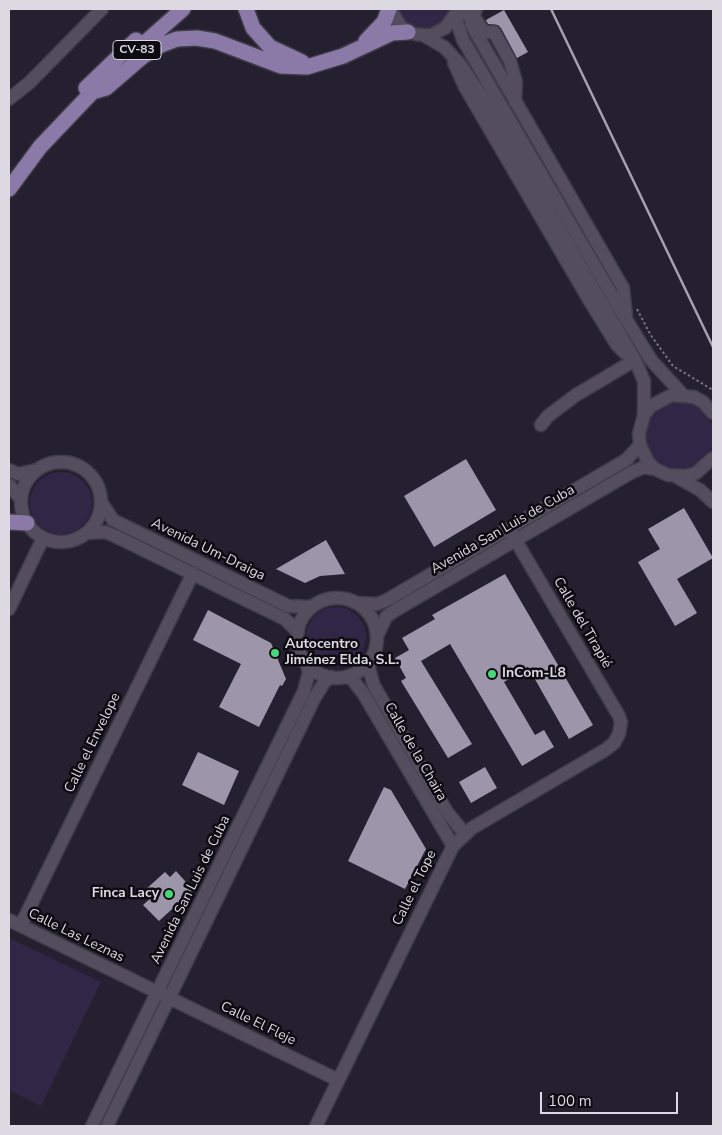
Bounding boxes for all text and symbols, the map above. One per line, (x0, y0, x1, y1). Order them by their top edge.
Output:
road number: CV-83 (113, 40, 161, 60)
street label: Avenida San Luis de Cuba (428, 482, 578, 578)
street label: Avenida Um-Draiga (148, 515, 268, 585)
street label: Calle del Tirapié (549, 575, 615, 671)
place label: Autocentro Jiménez Elda, S.L. (285, 637, 399, 670)
marker: Autocentro Jiménez Elda, S.L. (269, 647, 281, 659)
place label: InCom-L8 (502, 666, 566, 682)
marker: InCom-L8 (486, 668, 498, 680)
street label: Calle el Envelope (62, 690, 124, 796)
street label: Calle de la Chaira (380, 700, 450, 804)
street label: Avenida San Luis de Cuba (148, 813, 234, 967)
street label: Calle el Tope (390, 848, 440, 928)
place label: Finca Lacy (92, 886, 159, 902)
marker: Finca Lacy (163, 888, 175, 900)
street label: Calle Las Leznas (25, 905, 127, 967)
street label: Calle El Fleje (218, 999, 298, 1049)
scale bar (542, 1082, 680, 1114)
text: 100 m (548, 1091, 592, 1111)

